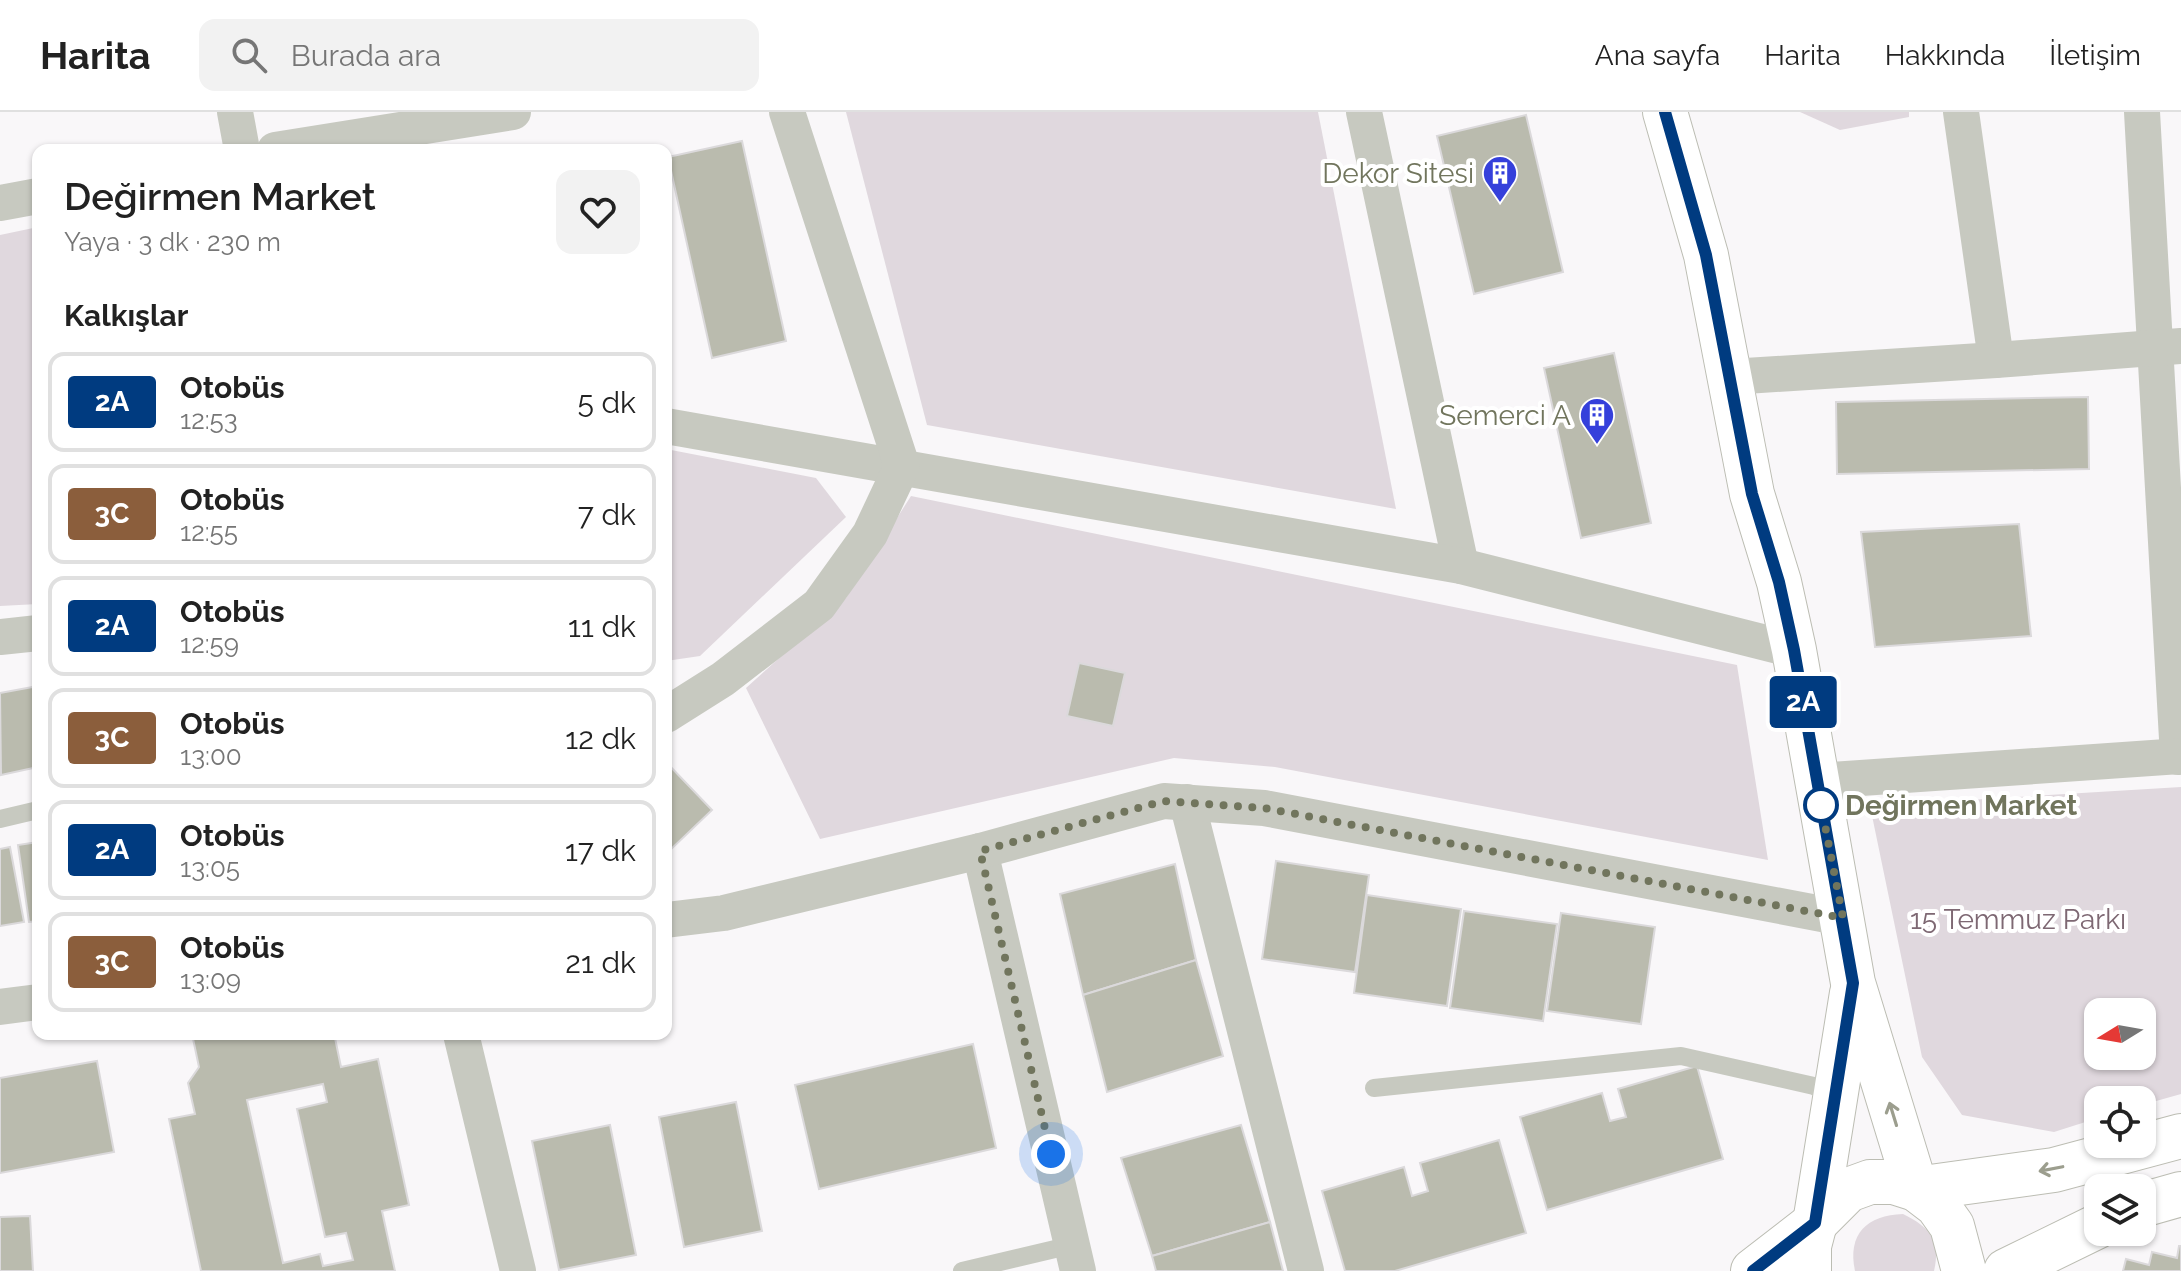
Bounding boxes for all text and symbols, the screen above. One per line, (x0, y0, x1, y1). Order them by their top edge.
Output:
search box (199, 19, 759, 91)
text: Harita (40, 33, 151, 78)
icon: search (227, 33, 271, 77)
text: Burada ara (291, 38, 441, 73)
text: Ana sayfa (1595, 39, 1720, 72)
text: Harita (1764, 39, 1841, 72)
text: Hakkında (1885, 39, 2005, 72)
text: İletişim (2049, 39, 2141, 72)
building icon: Dekor Sitesi (1481, 154, 1519, 204)
place label: Dekor Sitesi (1322, 157, 1474, 190)
button: heart (556, 170, 640, 254)
text: Değirmen Market (64, 174, 376, 219)
text: Yaya · 3 dk · 230 m (64, 227, 281, 257)
text: Kalkışlar (64, 298, 188, 333)
text: Otobüs (180, 370, 285, 405)
text: 2A (95, 385, 129, 418)
text: 5 dk (577, 385, 636, 420)
building icon: Semerci A (1578, 396, 1616, 446)
place label: Semerci A (1439, 399, 1571, 432)
text: 12:53 (180, 405, 238, 435)
text: Otobüs (180, 482, 285, 517)
text: 3C (95, 497, 129, 530)
text: 7 dk (578, 497, 636, 532)
text: 12:55 (180, 517, 238, 547)
text: Otobüs (180, 594, 285, 629)
text: 2A (95, 609, 129, 642)
text: 11 dk (568, 609, 636, 644)
text: 12:59 (180, 629, 239, 659)
line badge: 2A (1767, 676, 1839, 728)
text: 2A (1786, 685, 1820, 718)
text: Otobüs (180, 706, 285, 741)
text: 3C (95, 721, 129, 754)
text: 12 dk (565, 721, 636, 756)
text: 13:00 (180, 741, 242, 771)
marker: Değirmen Market (1804, 788, 1838, 822)
place label: Değirmen Market (1845, 789, 2077, 822)
text: Otobüs (180, 818, 285, 853)
text: 2A (95, 833, 129, 866)
text: 17 dk (565, 833, 636, 868)
text: 13:05 (180, 853, 240, 883)
park label: 15 Temmuz Parkı (1910, 903, 2126, 936)
text: Otobüs (180, 930, 285, 965)
text: 3C (95, 945, 129, 978)
text: 21 dk (565, 945, 636, 980)
text: 13:09 (180, 965, 241, 995)
north arrow (2084, 998, 2156, 1070)
map controls (2084, 998, 2156, 1246)
button: locate (2084, 1086, 2156, 1158)
one-way arrow (1885, 1102, 1900, 1127)
your location (1031, 1134, 1071, 1174)
one-way arrow (2039, 1163, 2065, 1178)
button: layers (2084, 1174, 2156, 1246)

